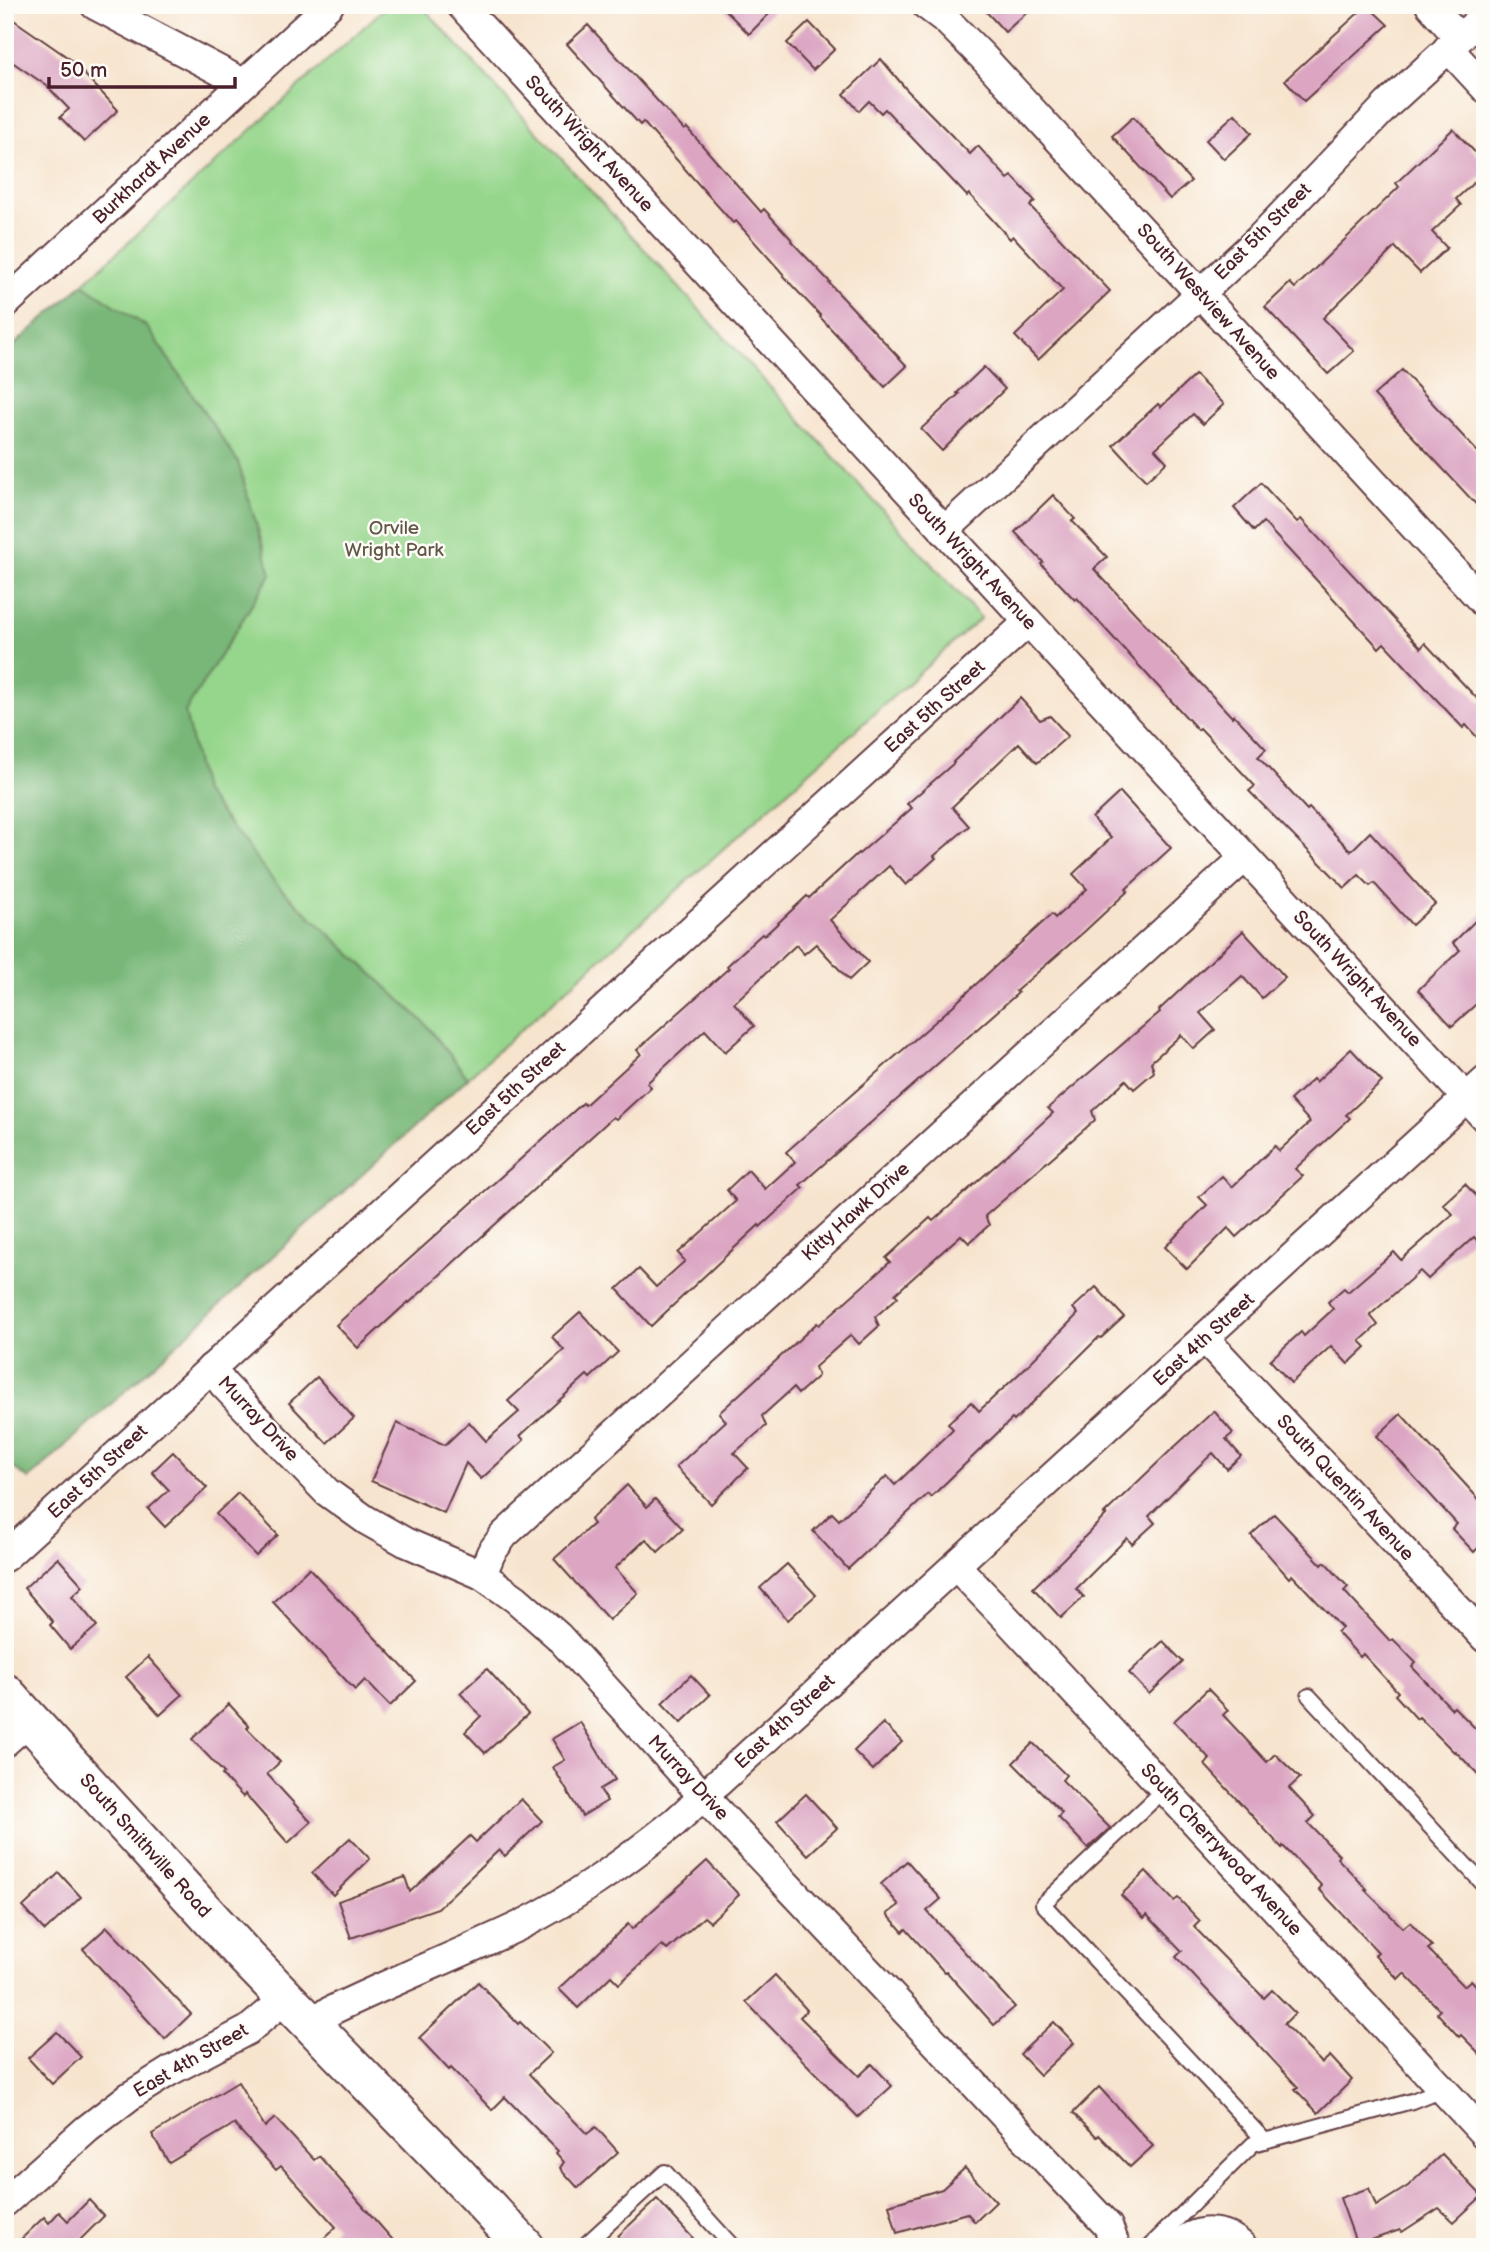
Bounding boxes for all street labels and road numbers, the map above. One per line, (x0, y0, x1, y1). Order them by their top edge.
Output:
street label: South Wright Avenue (520, 71, 658, 217)
street label: Burkhardt Avenue (88, 108, 216, 230)
street label: East 5th Street (1210, 179, 1316, 285)
street label: South Westview Avenue (1132, 219, 1284, 385)
street label: South Wright Avenue (903, 489, 1041, 635)
street label: East 5th Street (880, 656, 990, 758)
street label: South Wright Avenue (1288, 906, 1426, 1052)
street label: East 5th Street (461, 1037, 571, 1141)
street label: Kitty Hawk Drive (797, 1157, 915, 1267)
street label: East 4th Street (1149, 1288, 1260, 1392)
street label: Murray Drive (213, 1372, 303, 1466)
street label: South Quentin Avenue (1271, 1410, 1419, 1566)
street label: East 5th Street (43, 1420, 153, 1524)
street label: East 4th Street (730, 1670, 840, 1774)
street label: Murray Drive (643, 1731, 733, 1825)
street label: South Cherrywood Avenue (1135, 1759, 1307, 1941)
street label: South Smithville Road (74, 1769, 216, 1923)
street label: East 4th Street (130, 2019, 253, 2103)

